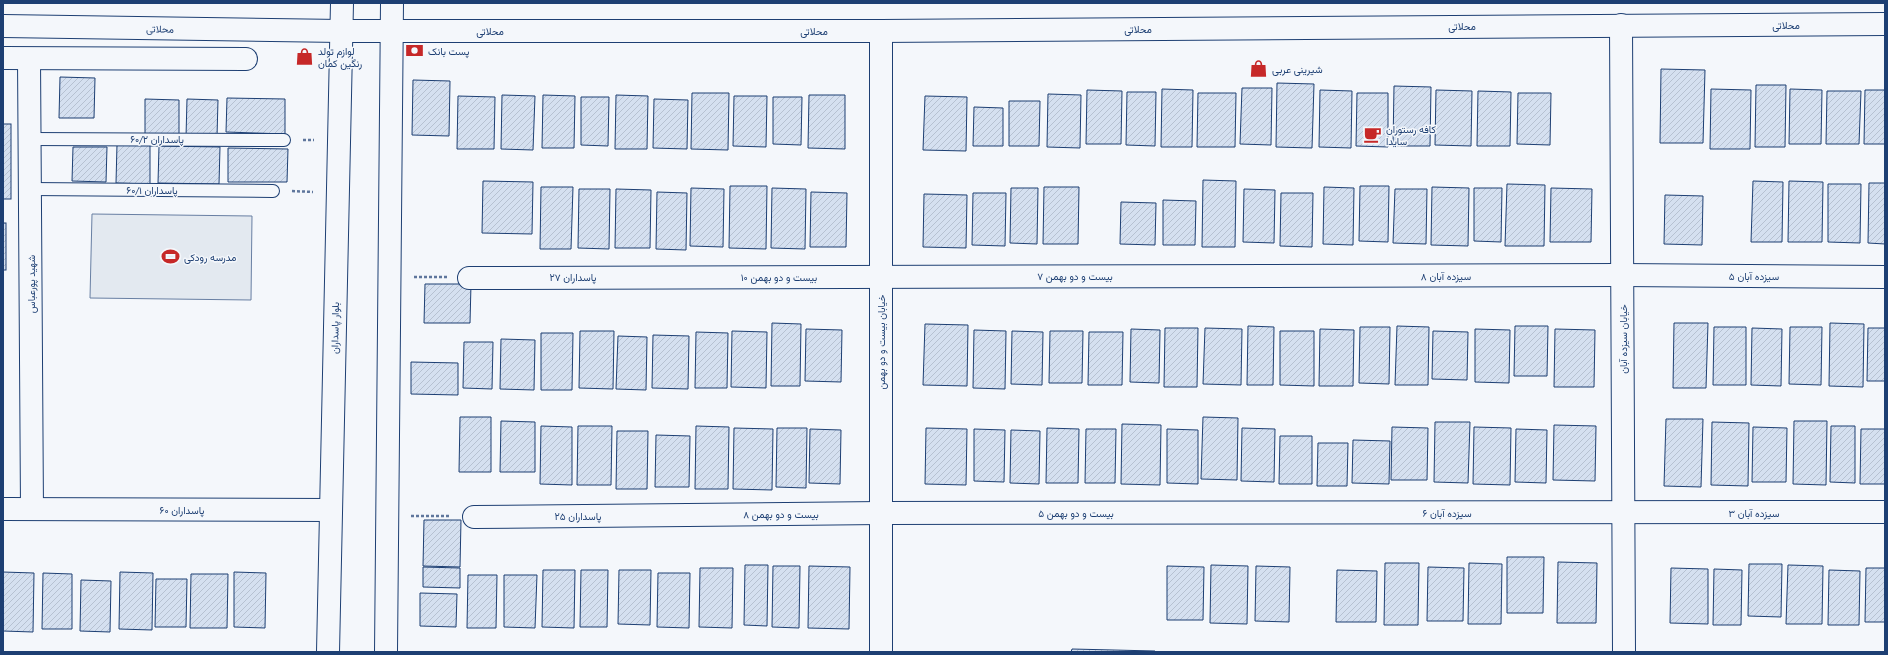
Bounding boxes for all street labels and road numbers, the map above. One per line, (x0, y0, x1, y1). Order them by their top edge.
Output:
street label: محلاتی (1772, 19, 1800, 32)
street label: محلاتی (1448, 20, 1476, 33)
street label: محلاتی (146, 22, 174, 36)
street label: محلاتی (1124, 23, 1152, 36)
street label: محلاتی (476, 25, 504, 38)
street label: محلاتی (800, 25, 828, 38)
street label: پاسداران ۶۰/۲ (130, 133, 184, 147)
street label: پاسداران ۶۰/۱ (126, 184, 178, 198)
street label: شهید پورعباس (25, 255, 39, 313)
street label: بیست و دو بهمن ۷ (1037, 270, 1113, 283)
street label: سیزده آبان ۸ (1421, 270, 1471, 283)
street label: سیزده آبان ۵ (1729, 270, 1779, 283)
street label: پاسداران ۲۷ (550, 271, 596, 285)
street label: بیست و دو بهمن ۱۰ (741, 271, 817, 284)
street label: خیابان بیست و دو بهمن (875, 294, 888, 389)
street label: بلوار پاسداران (328, 302, 343, 354)
street label: خیابان سیزده آبان (1617, 304, 1630, 374)
street label: پاسداران ۶۰ (160, 504, 204, 518)
street label: بیست و دو بهمن ۵ (1038, 507, 1114, 520)
street label: سیزده آبان ۶ (1422, 507, 1472, 520)
street label: سیزده آبان ۳ (1729, 507, 1780, 520)
street label: بیست و دو بهمن ۸ (743, 508, 819, 521)
street label: پاسداران ۲۵ (555, 510, 601, 524)

